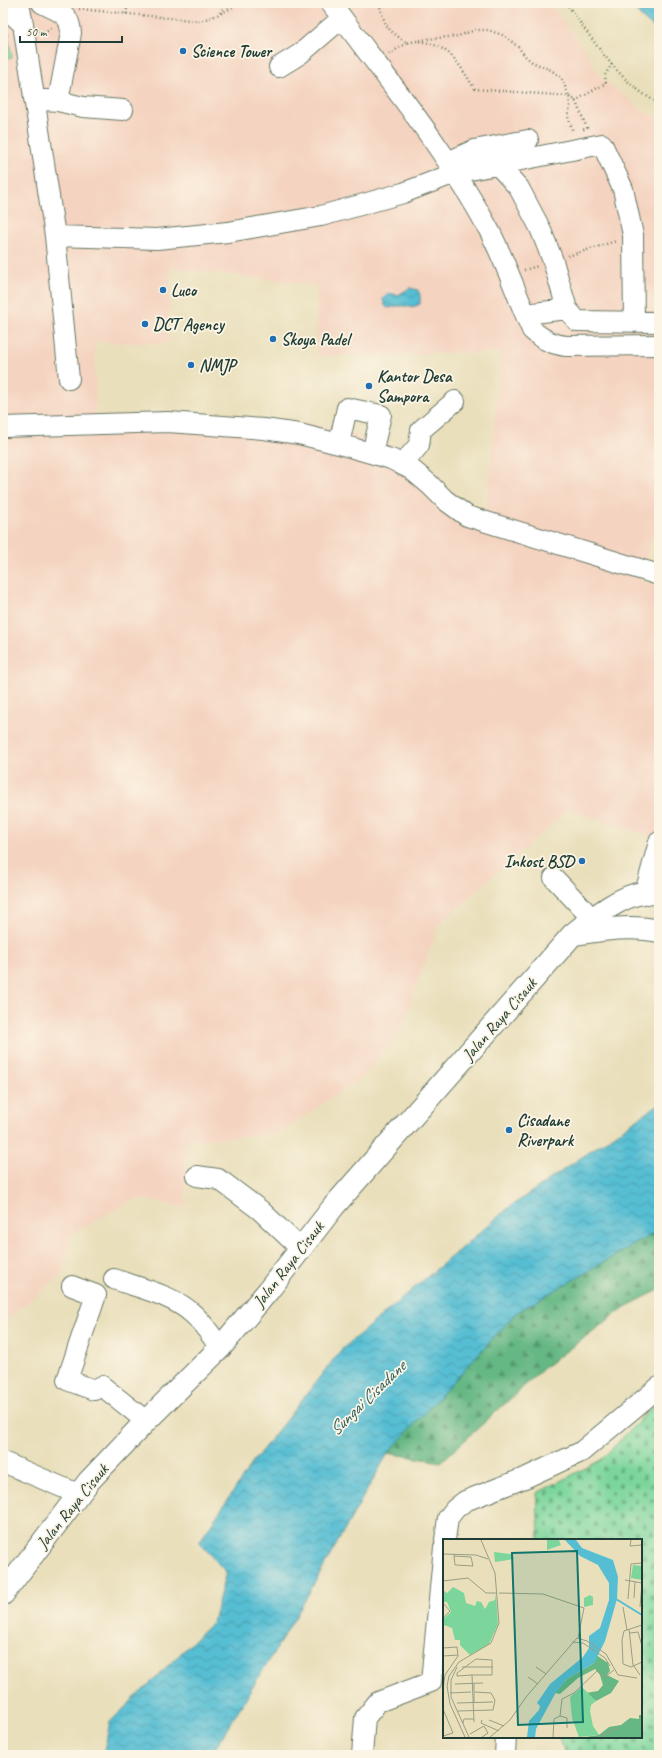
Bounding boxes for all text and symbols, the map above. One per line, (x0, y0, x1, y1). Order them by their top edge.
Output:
scale bar (20, 18, 122, 44)
text: 50 m (26, 24, 48, 40)
place label: Science Tower (191, 41, 273, 62)
marker: Science Tower (178, 46, 188, 56)
place label: Luco (171, 280, 198, 301)
marker: Luco (158, 285, 168, 295)
place label: DCT Agency (153, 314, 226, 335)
marker: DCT Agency (140, 319, 150, 329)
place label: Skoya Padel (281, 329, 353, 350)
marker: Skoya Padel (268, 334, 278, 344)
place label: NMJP (199, 355, 238, 376)
marker: NMJP (186, 360, 196, 370)
place label: Kantor Desa Sampora (377, 366, 453, 407)
marker: Kantor Desa Sampora (364, 381, 374, 391)
place label: Inkost BSD (504, 851, 576, 872)
marker: Inkost BSD (577, 856, 587, 866)
street label: Jalan Raya Cisauk (457, 972, 542, 1066)
place label: Cisadane Riverpark (517, 1110, 575, 1151)
marker: Cisadane Riverpark (504, 1125, 514, 1135)
street label: Jalan Raya Cisauk (248, 1216, 330, 1312)
water label: Sungai Cisadane (324, 1354, 412, 1440)
street label: Jalan Raya Cisauk (31, 1458, 114, 1554)
inset map (443, 1539, 642, 1738)

